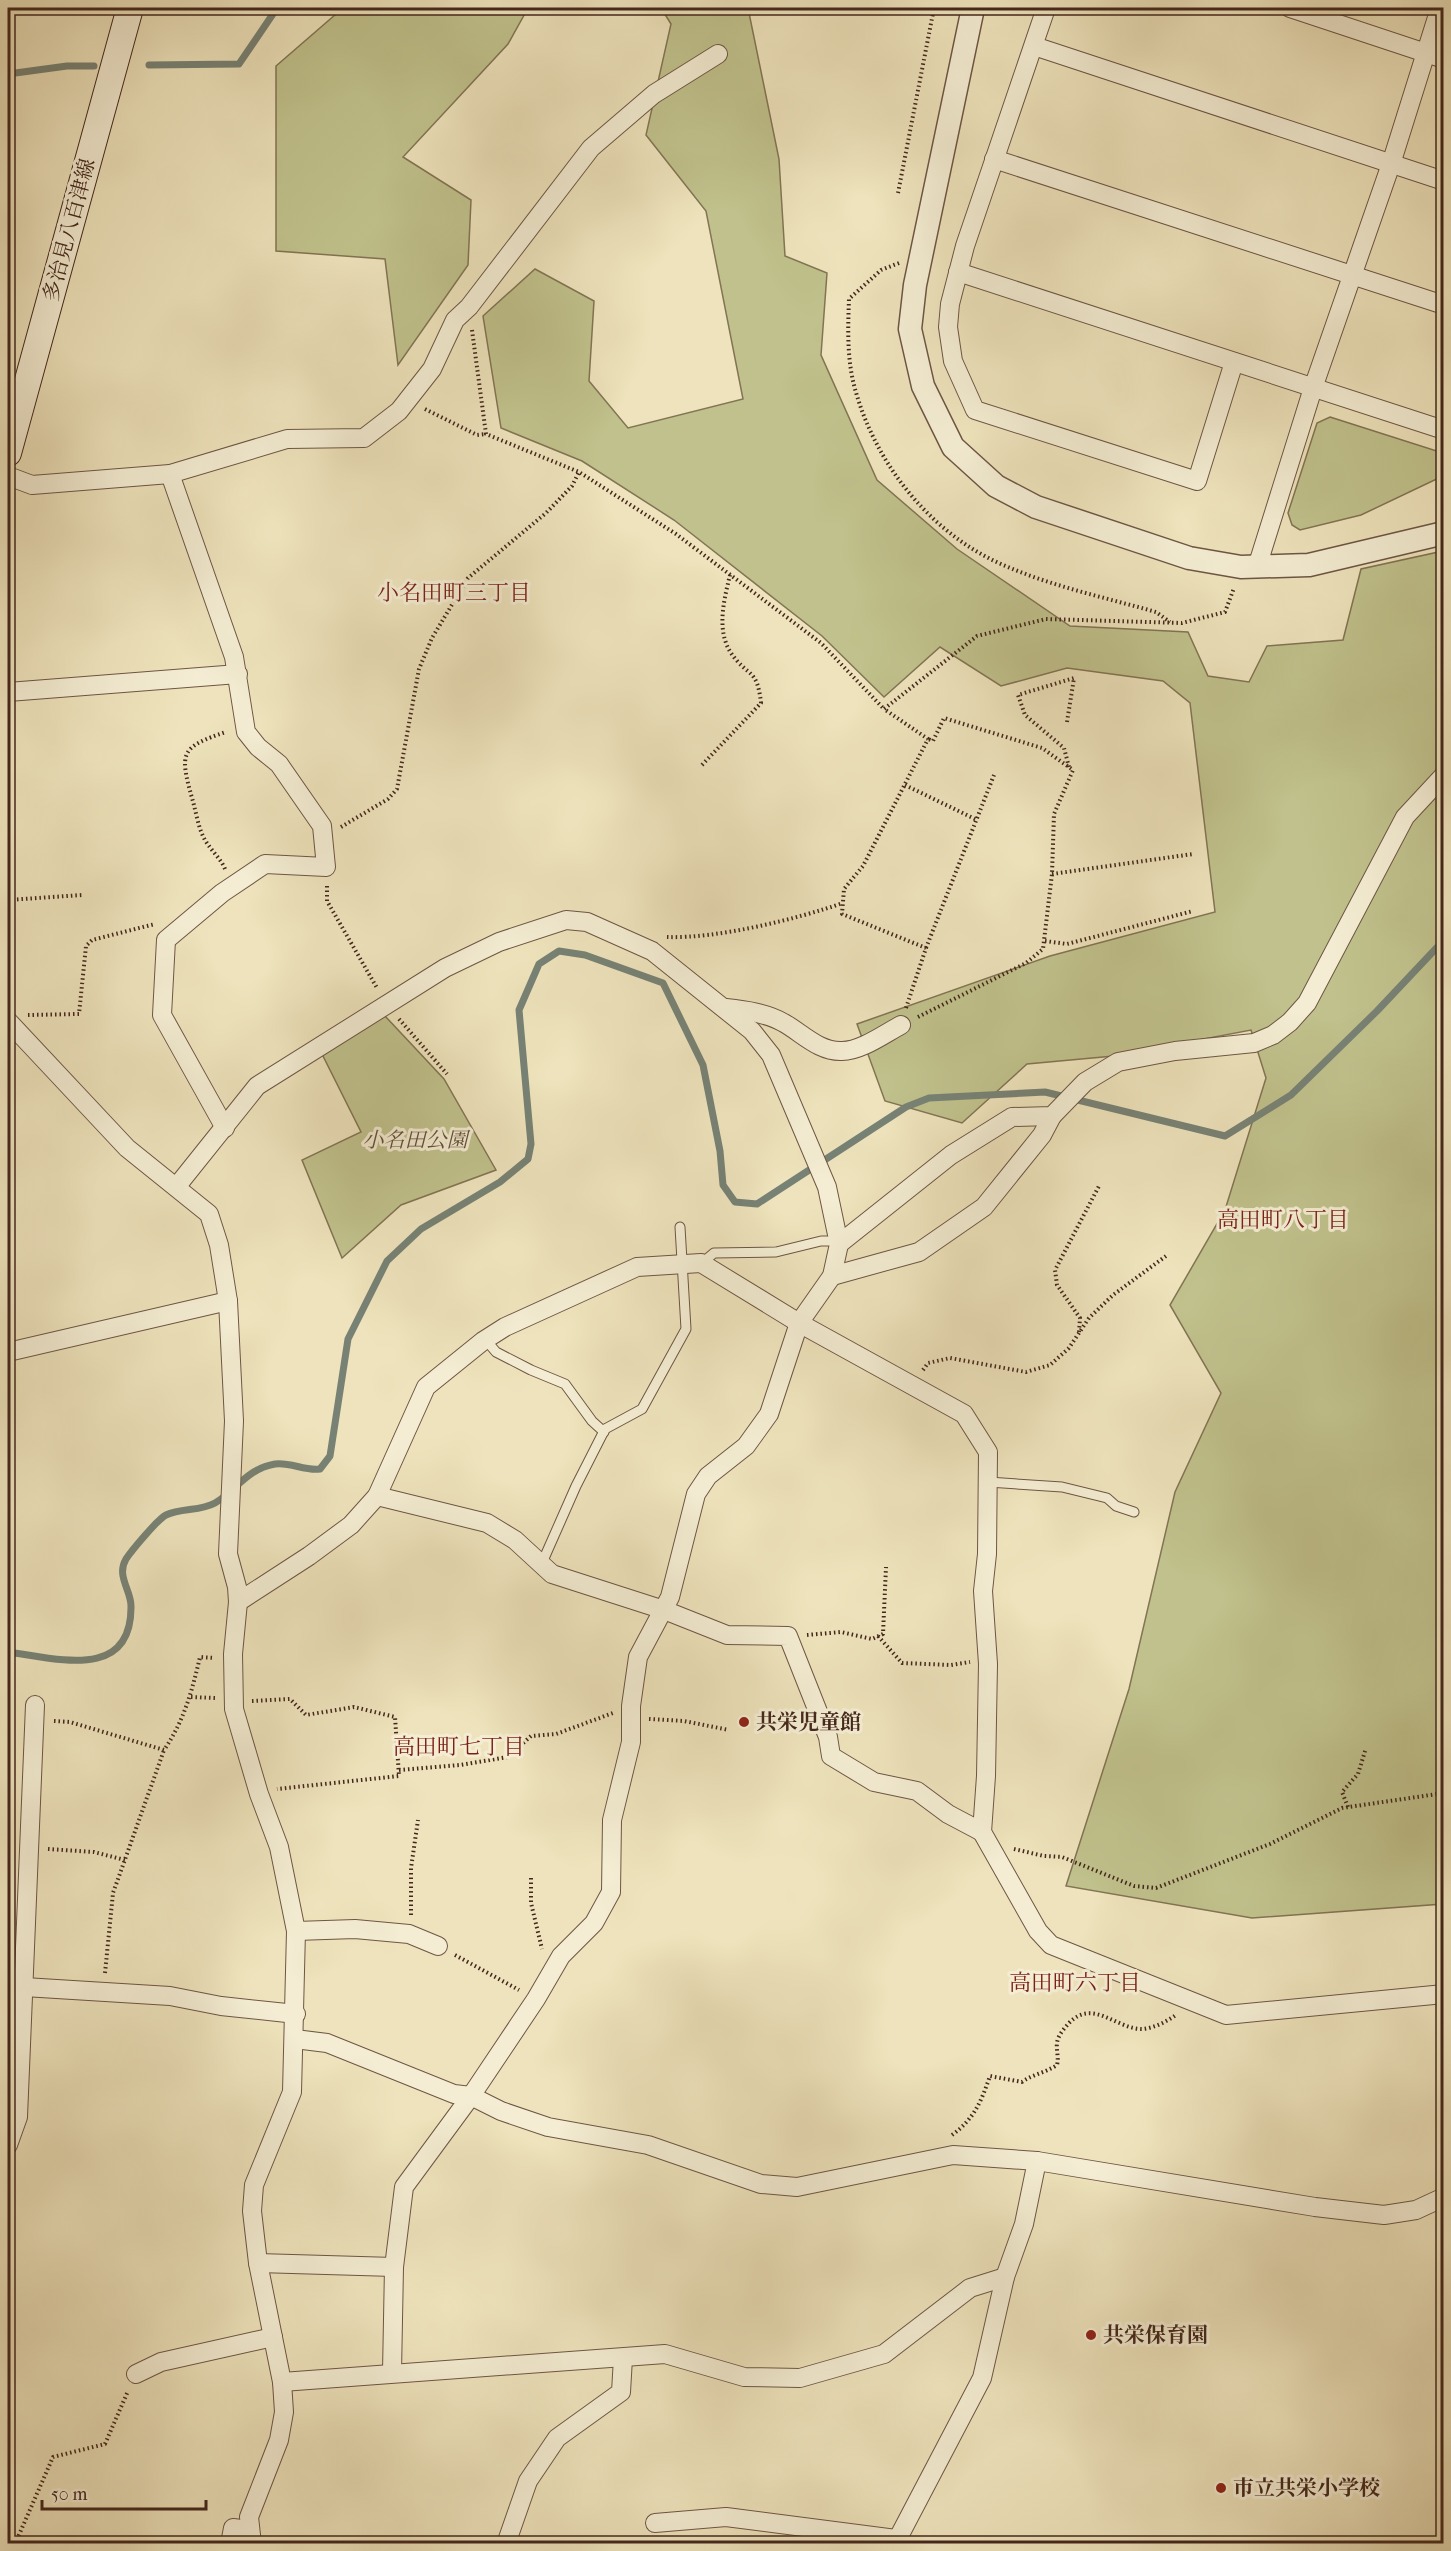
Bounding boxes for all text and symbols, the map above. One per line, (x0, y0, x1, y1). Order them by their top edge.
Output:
street label: 多治見八百津線 (38, 156, 100, 304)
district label: 小名田町三丁目 (377, 580, 531, 606)
park label: 小名田公園 (363, 1128, 470, 1152)
district label: 高田町八丁目 (1217, 1207, 1349, 1233)
place label: 共栄児童館 (756, 1710, 861, 1734)
marker: 共栄児童館 (737, 1715, 751, 1729)
district label: 高田町七丁目 (393, 1734, 525, 1760)
district label: 高田町六丁目 (1009, 1970, 1141, 1996)
place label: 共栄保育園 (1103, 2323, 1208, 2347)
marker: 共栄保育園 (1084, 2328, 1098, 2342)
scale bar (42, 2473, 206, 2511)
place label: 市立共栄小学校 (1233, 2476, 1380, 2500)
marker: 市立共栄小学校 (1214, 2481, 1228, 2495)
text: 50 m (51, 2484, 88, 2505)

